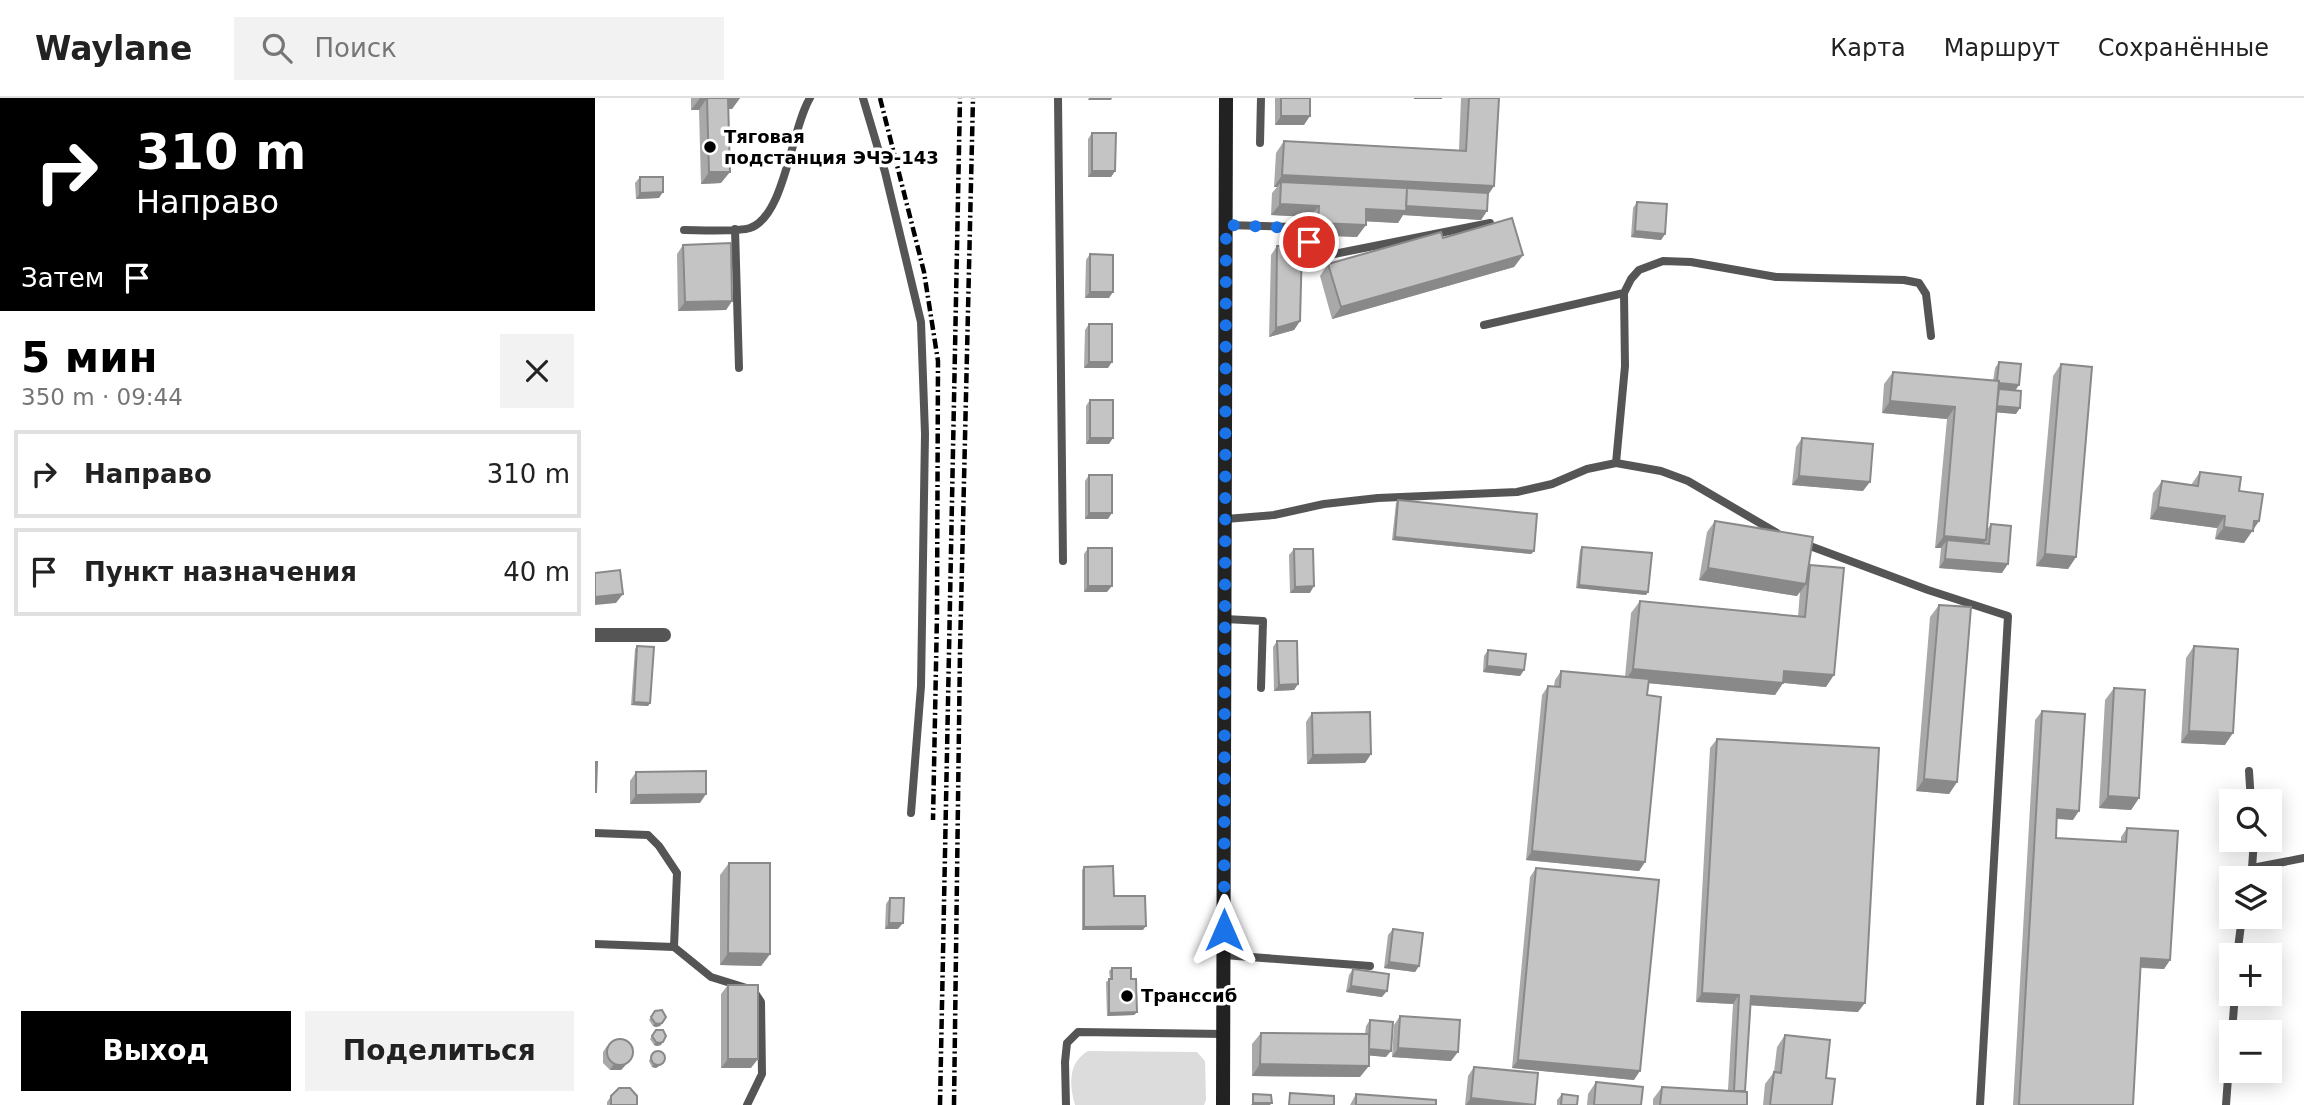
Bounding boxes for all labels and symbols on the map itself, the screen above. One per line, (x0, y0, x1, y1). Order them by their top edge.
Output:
place label: Тяговая подстанция ЭЧЭ-143 (724, 126, 939, 168)
marker: Тяговая подстанция ЭЧЭ-143 (702, 139, 718, 155)
pin (1279, 212, 1339, 272)
position arrow (1187, 893, 1261, 967)
place label: Транссиб (1141, 985, 1237, 1006)
marker: Транссиб (1119, 988, 1135, 1004)

